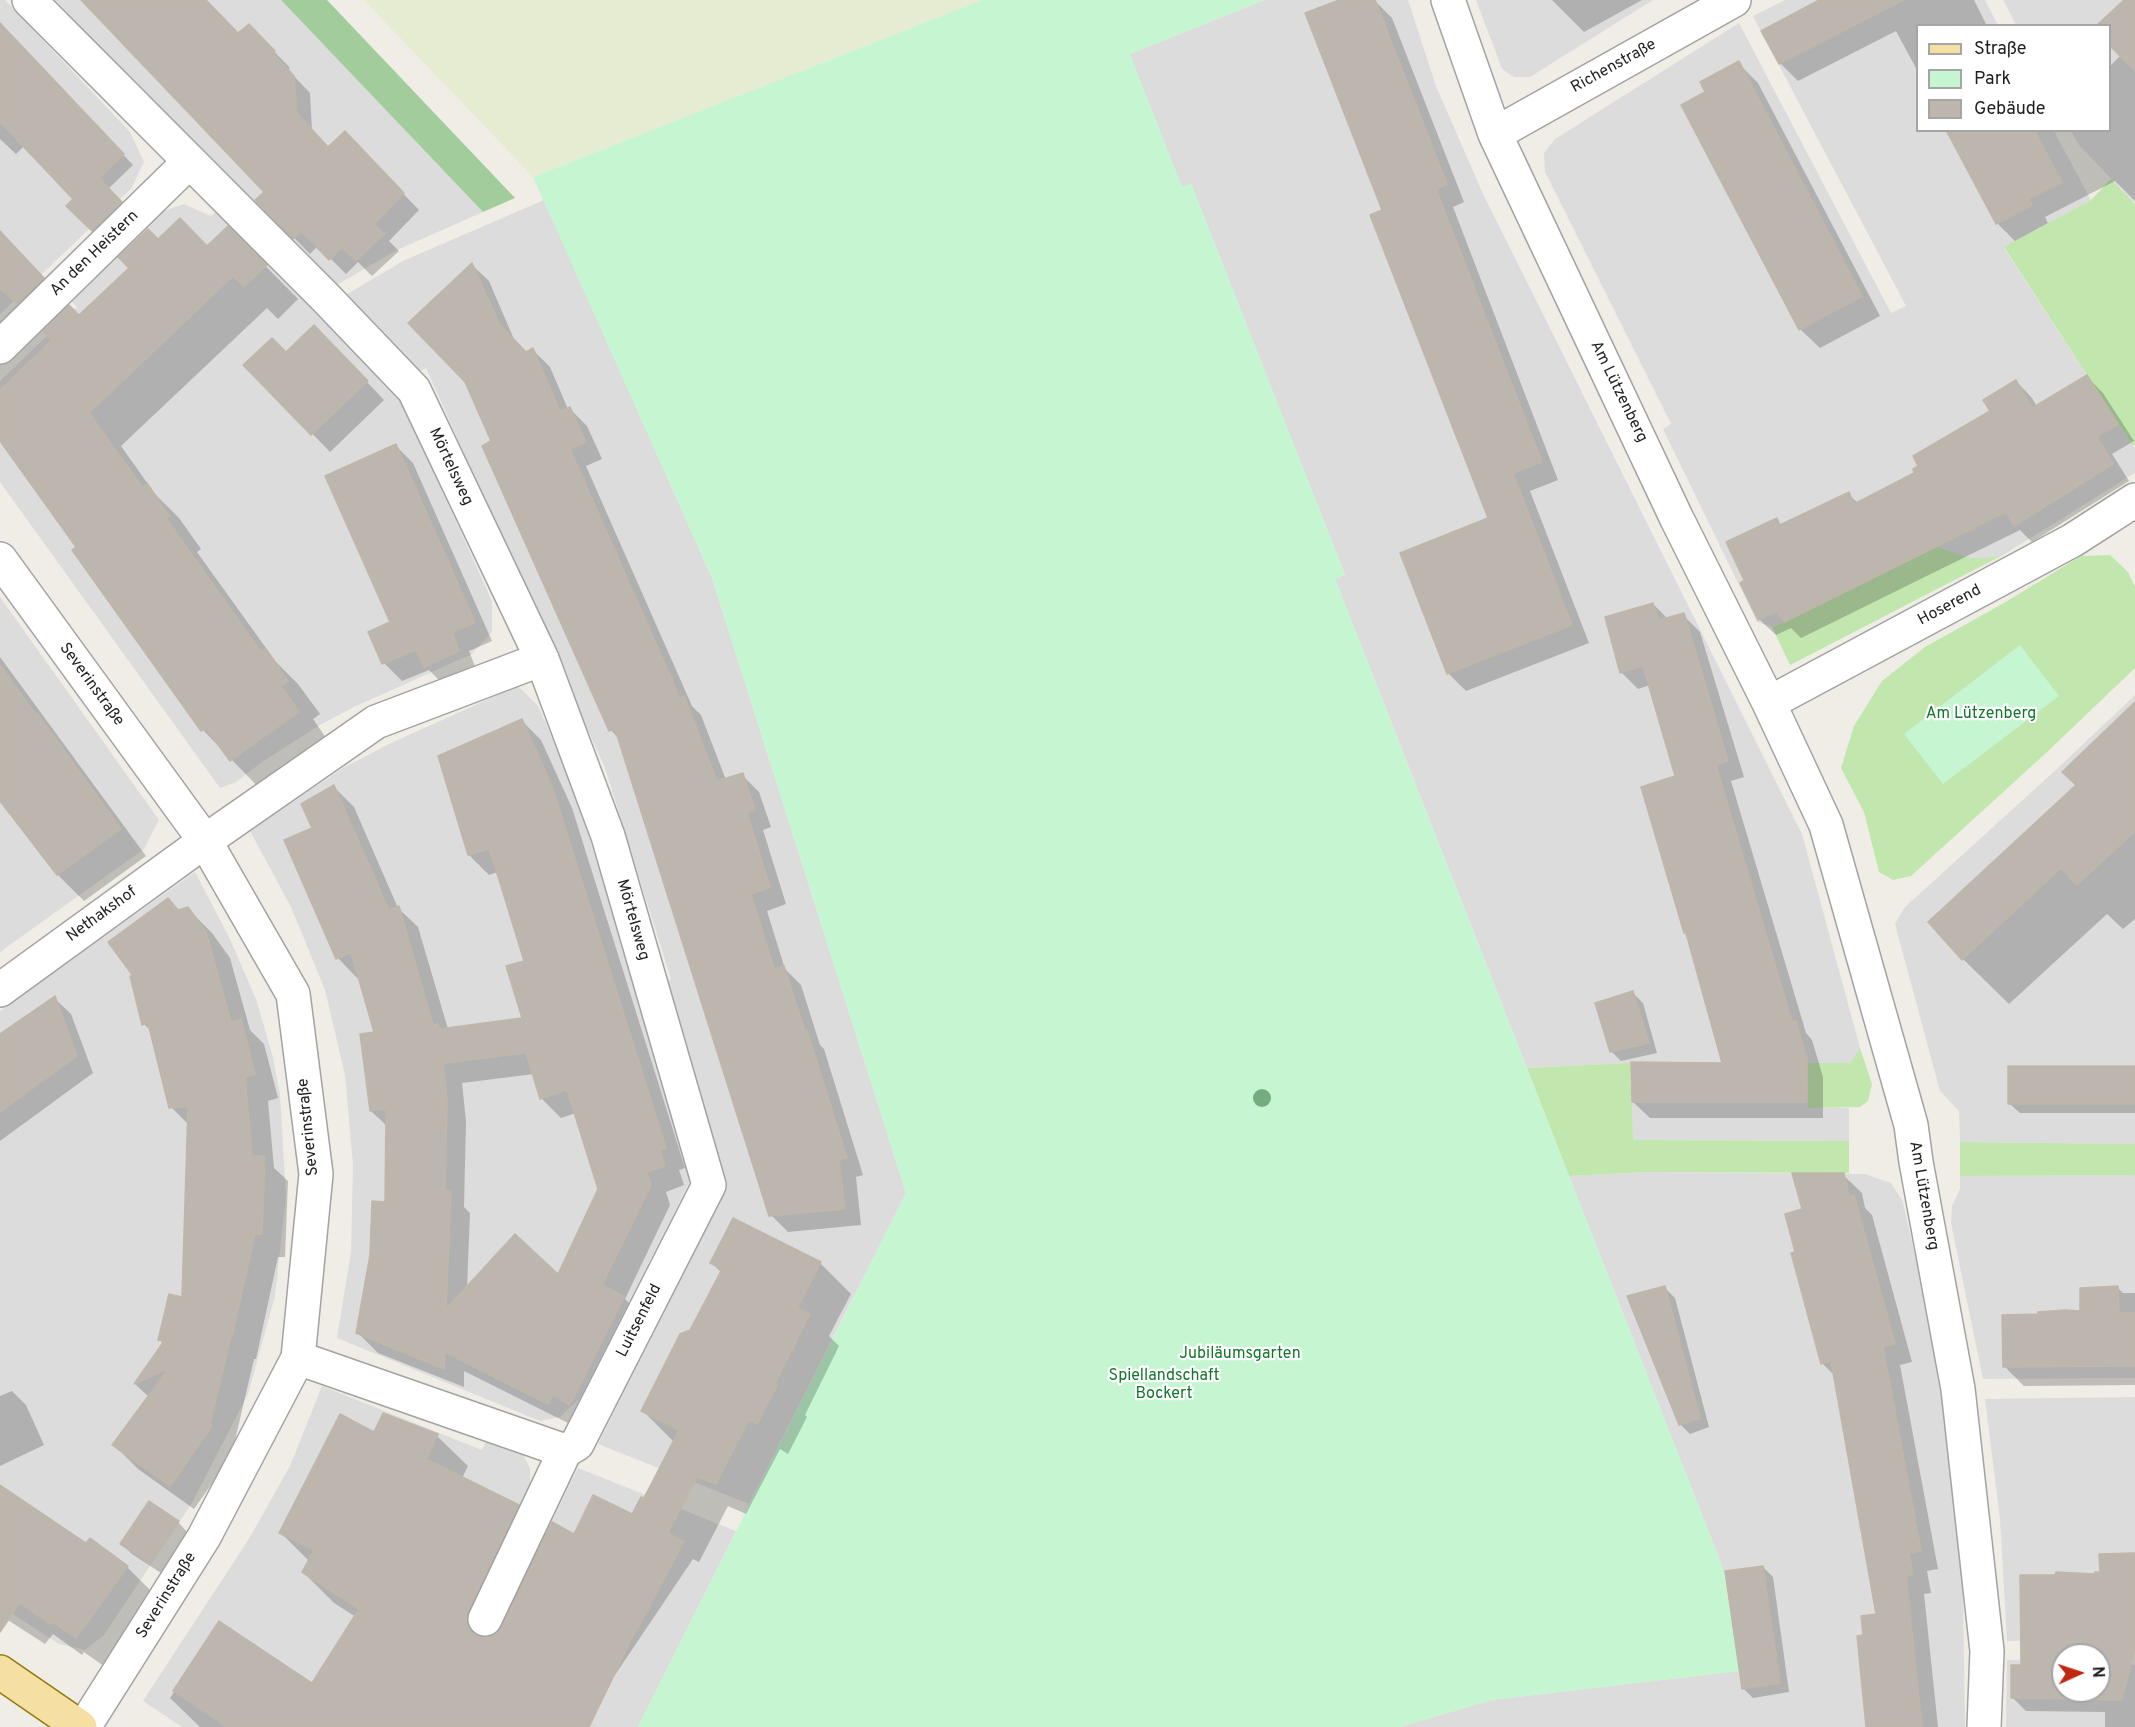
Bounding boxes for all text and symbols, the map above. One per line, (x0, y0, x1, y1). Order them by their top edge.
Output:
legend (1916, 24, 2111, 132)
street label: Richenstraße (1568, 36, 1660, 98)
text: Straße (1974, 38, 2026, 61)
text: Park (1974, 68, 2011, 91)
text: Gebäude (1974, 98, 2046, 121)
street label: An den Heistern (47, 207, 143, 301)
street label: Am Lützenberg (1585, 338, 1651, 446)
street label: Mörtelsweg (424, 425, 476, 509)
street label: Hoserend (1915, 581, 1985, 631)
street label: Severinstraße (54, 640, 128, 730)
park label: Am Lützenberg (1926, 705, 2036, 725)
street label: Mörtelsweg (611, 877, 653, 963)
street label: Nethakshof (63, 883, 141, 947)
street label: Severinstraße (294, 1077, 324, 1177)
street label: Am Lützenberg (1904, 1140, 1942, 1252)
street label: Luitsenfeld (613, 1281, 667, 1361)
park label: Jubiläumsgarten (1179, 1345, 1301, 1365)
park label: Spiellandschaft Bockert (1109, 1367, 1219, 1405)
street label: Severinstraße (133, 1549, 201, 1643)
north arrow (2051, 1643, 2111, 1703)
text: N (2087, 1666, 2107, 1678)

